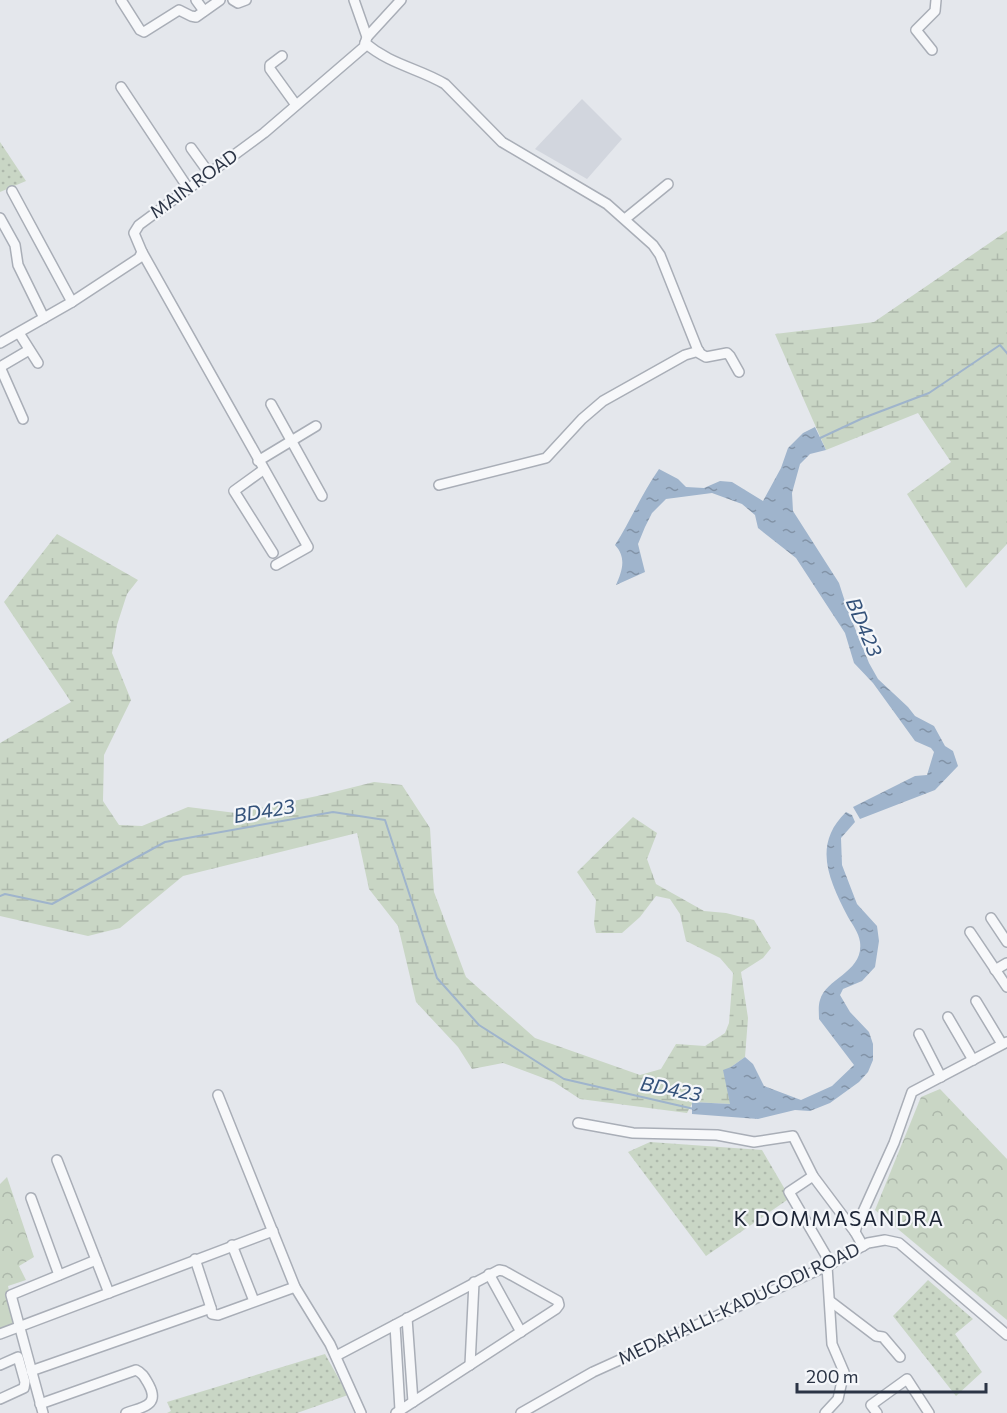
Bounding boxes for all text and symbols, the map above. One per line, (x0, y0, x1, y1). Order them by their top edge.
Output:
street label: MAIN ROAD (145, 144, 242, 222)
water label: BD423 (842, 593, 888, 660)
water label: BD423 (231, 793, 297, 827)
water label: BD423 (639, 1070, 704, 1106)
district label: K DOMMASANDRA (733, 1205, 945, 1230)
street label: MEDAHALLI-KADUGODI ROAD (614, 1237, 863, 1369)
scale bar (797, 1356, 986, 1394)
text: 200 m (806, 1365, 859, 1387)

